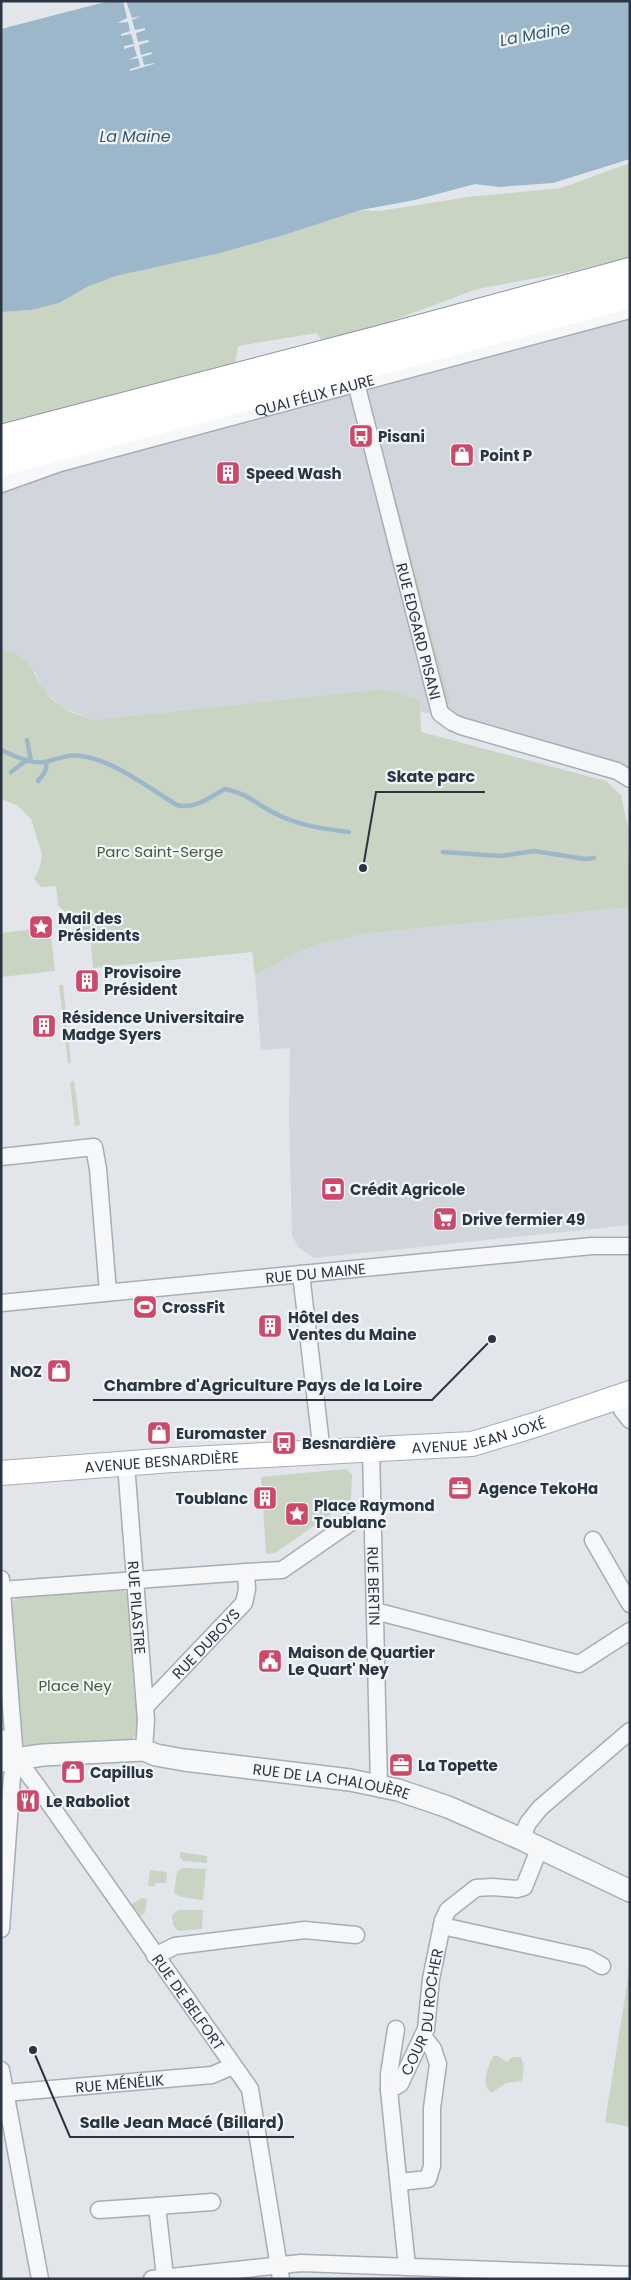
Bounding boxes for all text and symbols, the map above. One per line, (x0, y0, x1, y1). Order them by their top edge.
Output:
water label: La Maine (498, 16, 572, 52)
water label: La Maine (99, 125, 171, 148)
street label: QUAI FÉLIX FAURE (252, 369, 377, 421)
bus stop icon: Pisani (348, 423, 374, 449)
place label: Pisani (378, 426, 425, 447)
shop icon: Point P (449, 442, 475, 468)
place label: Point P (480, 445, 532, 466)
building icon: Speed Wash (215, 460, 241, 486)
place label: Speed Wash (246, 463, 342, 484)
street label: RUE EDGARD PISANI (392, 560, 447, 702)
callout: Skate parc (376, 761, 485, 792)
text: Skate parc (387, 765, 476, 788)
park label: Parc Saint-Serge (97, 841, 223, 862)
place label: Mail des Présidents (58, 908, 140, 946)
place icon: Mail des Présidents (28, 914, 54, 940)
place label: Provisoire Président (104, 962, 181, 1000)
building icon: Provisoire Président (74, 968, 100, 994)
place label: Résidence Universitaire Madge Syers (62, 1007, 244, 1045)
building icon: Résidence Universitaire Madge Syers (31, 1013, 57, 1039)
bank icon: Crédit Agricole (320, 1176, 346, 1202)
place label: Crédit Agricole (350, 1179, 465, 1200)
supermarket icon: Drive fermier 49 (432, 1206, 458, 1232)
place label: Drive fermier 49 (462, 1209, 585, 1230)
street label: RUE DU MAINE (264, 1257, 367, 1288)
sports icon: CrossFit (132, 1294, 158, 1320)
place label: CrossFit (162, 1297, 225, 1318)
place label: Hôtel des Ventes du Maine (288, 1307, 416, 1345)
building icon: Hôtel des Ventes du Maine (257, 1313, 283, 1339)
shop icon: NOZ (46, 1358, 72, 1384)
place label: NOZ (10, 1361, 42, 1382)
callout: Chambre d'Agriculture Pays de la Loire (93, 1369, 432, 1400)
text: Chambre d'Agriculture Pays de la Loire (104, 1374, 422, 1397)
street label: AVENUE JEAN JOXÉ (411, 1412, 549, 1458)
shop icon: Euromaster (146, 1420, 172, 1446)
place label: Euromaster (176, 1423, 267, 1444)
bus stop icon: Besnardière (271, 1430, 297, 1456)
place label: Besnardière (302, 1433, 396, 1454)
street label: AVENUE BESNARDIÈRE (84, 1446, 239, 1477)
office icon: Agence TekoHa (447, 1475, 473, 1501)
place label: Agence TekoHa (478, 1478, 598, 1499)
building icon: Toublanc (252, 1485, 278, 1511)
place label: Toublanc (175, 1488, 248, 1509)
place label: Place Raymond Toublanc (314, 1495, 435, 1533)
place icon: Place Raymond Toublanc (284, 1501, 310, 1527)
street label: RUE BERTIN (363, 1546, 386, 1626)
street label: RUE PILASTRE (123, 1560, 151, 1655)
street label: RUE DUBOYS (167, 1603, 244, 1683)
place label: Maison de Quartier Le Quart' Ney (288, 1642, 435, 1680)
public building icon: Maison de Quartier Le Quart' Ney (257, 1648, 283, 1674)
park label: Place Ney (38, 1675, 112, 1696)
office icon: La Topette (388, 1752, 414, 1778)
place label: La Topette (418, 1755, 498, 1776)
street label: RUE DE LA CHALOUÈRE (252, 1758, 413, 1804)
shop icon: Capillus (60, 1759, 86, 1785)
place label: Capillus (90, 1762, 154, 1783)
restaurant icon: Le Raboliot (15, 1788, 41, 1814)
place label: Le Raboliot (46, 1791, 130, 1812)
street label: COUR DU ROCHER (395, 1947, 447, 2079)
street label: RUE DE BELFORT (148, 1950, 230, 2054)
street label: RUE MÉNÉLIK (74, 2069, 165, 2097)
callout: Salle Jean Macé (Billard) (70, 2106, 294, 2137)
text: Salle Jean Macé (Billard) (80, 2111, 284, 2134)

